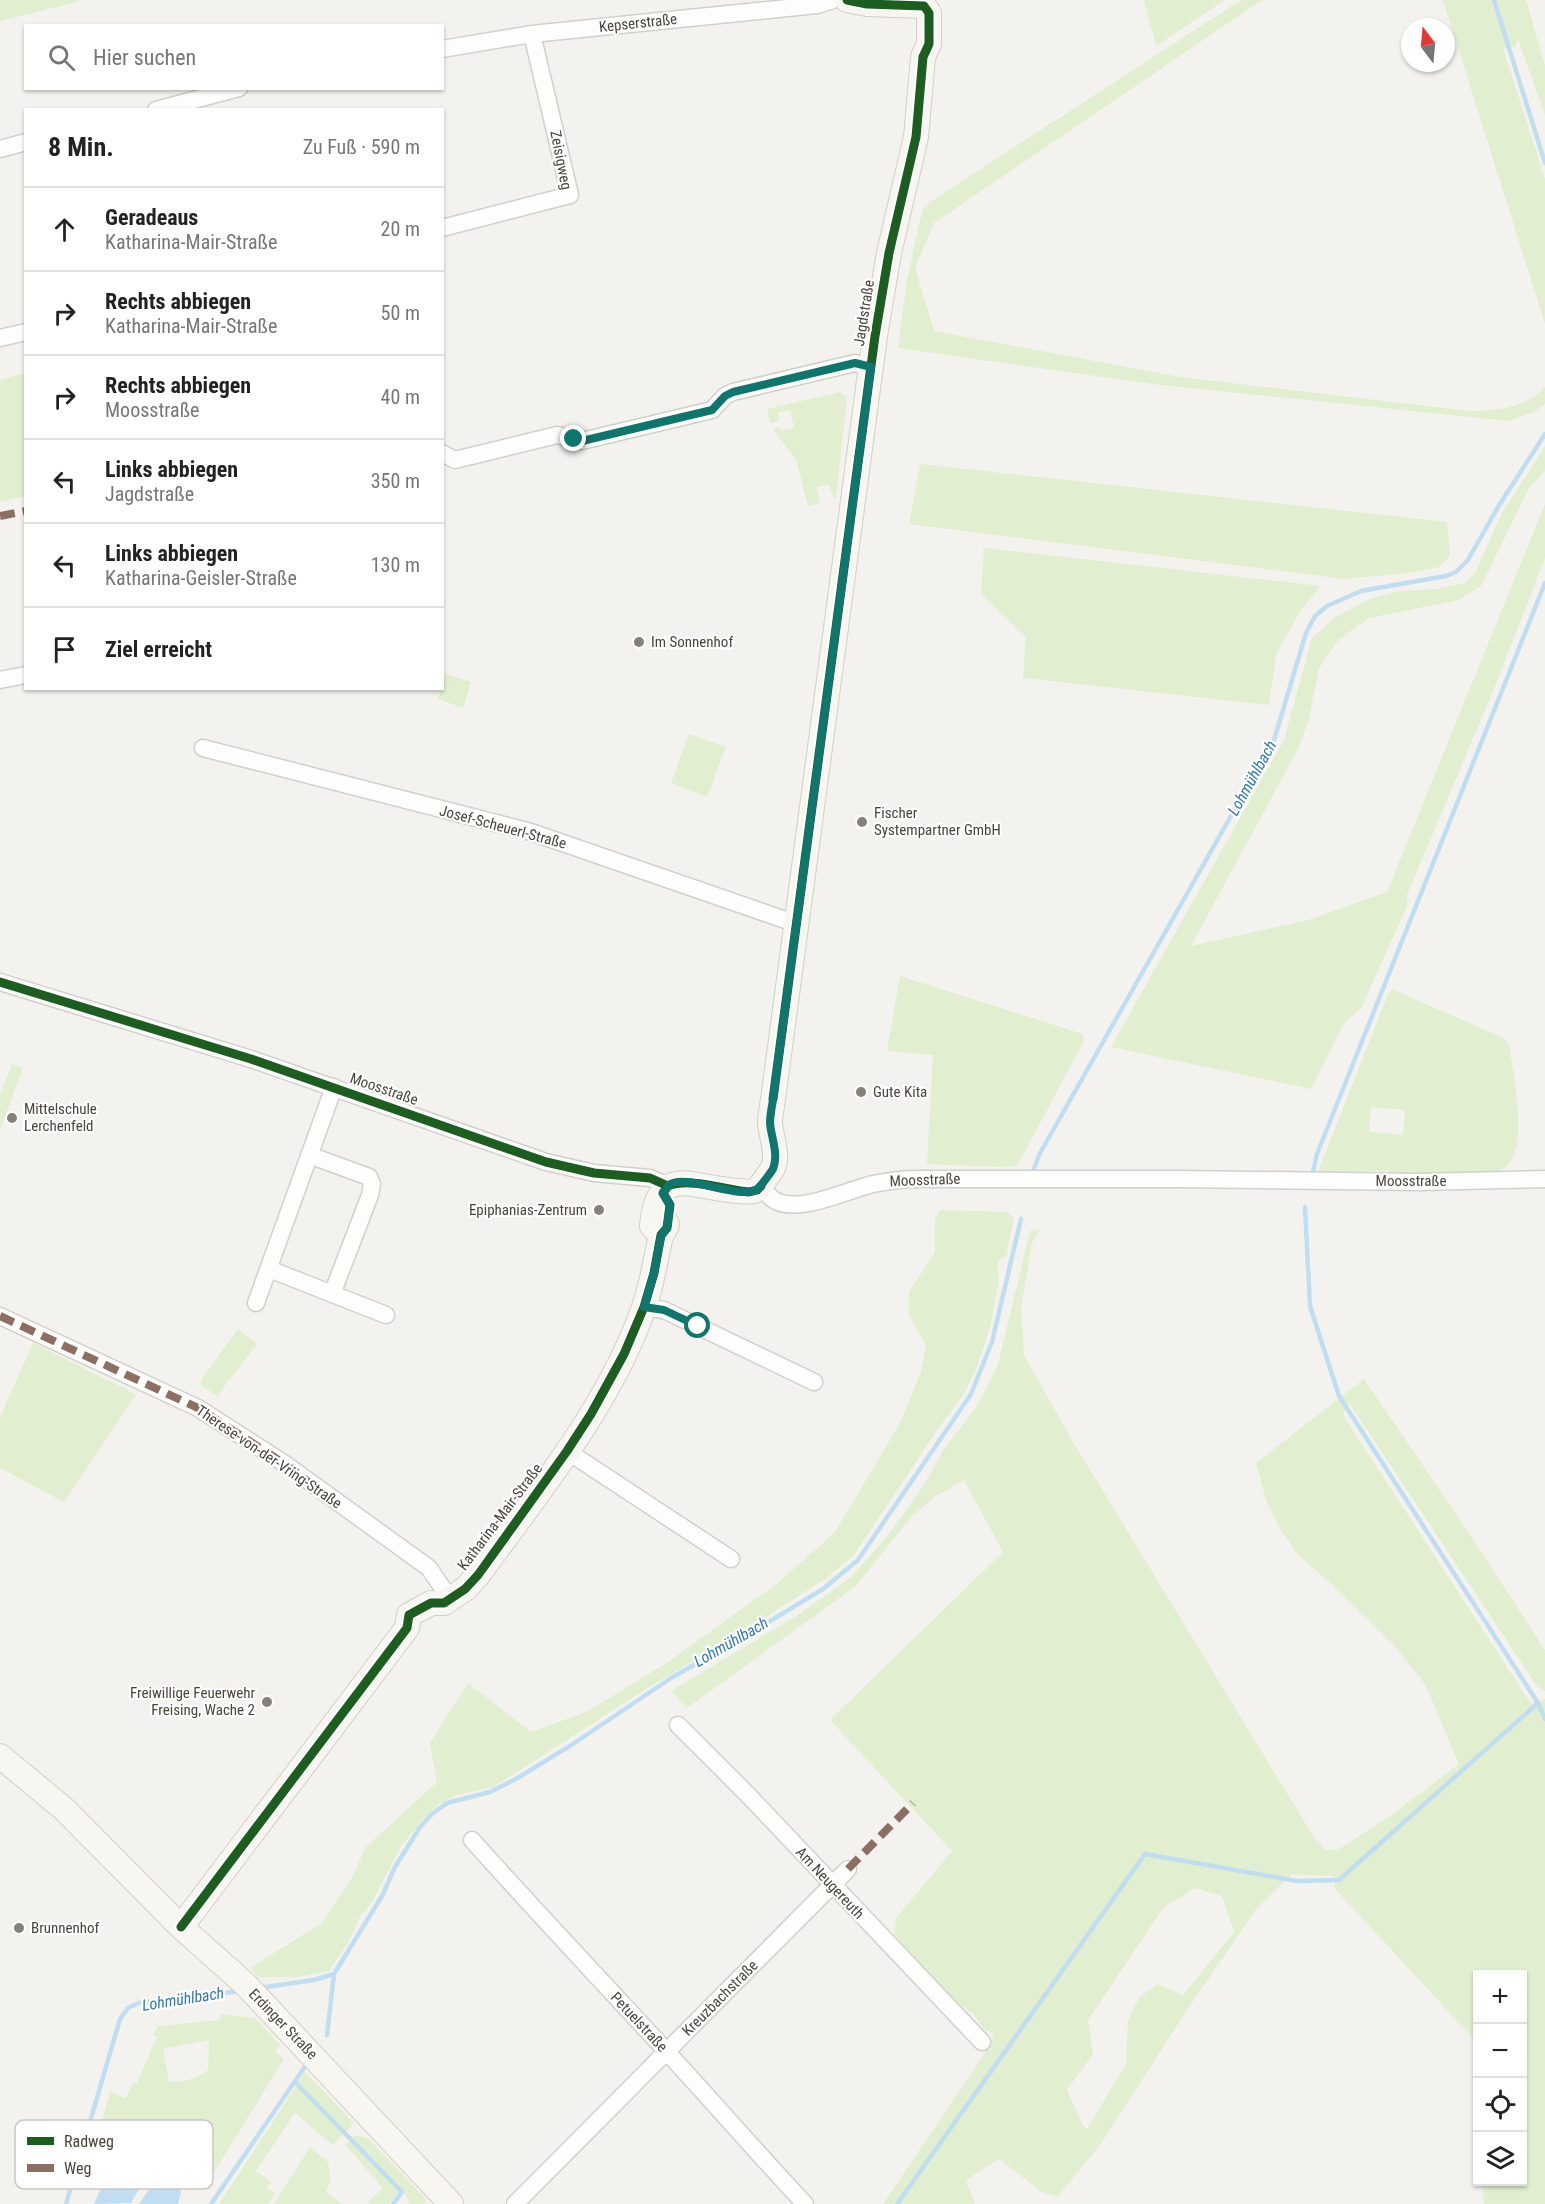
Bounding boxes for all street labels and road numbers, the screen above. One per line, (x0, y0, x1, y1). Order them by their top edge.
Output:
street label: Kepserstraße (598, 10, 678, 36)
street label: Zeisigweg (546, 129, 576, 191)
street label: Jagdstraße (850, 279, 878, 347)
street label: Josef-Scheuerl-Straße (438, 801, 568, 853)
street label: Moosstraße (348, 1069, 420, 1109)
street label: Moosstraße (889, 1170, 961, 1190)
street label: Moosstraße (1376, 1172, 1446, 1190)
street label: Therese-von-der-Vring-Straße (193, 1401, 345, 1513)
street label: Katharina-Mair-Straße (454, 1460, 546, 1574)
street label: Am Neugereuth (792, 1843, 868, 1923)
street label: Kreuzbachstraße (678, 1956, 762, 2040)
street label: Erdinger Straße (245, 1985, 321, 2063)
street label: Petuelstraße (607, 1988, 671, 2056)

